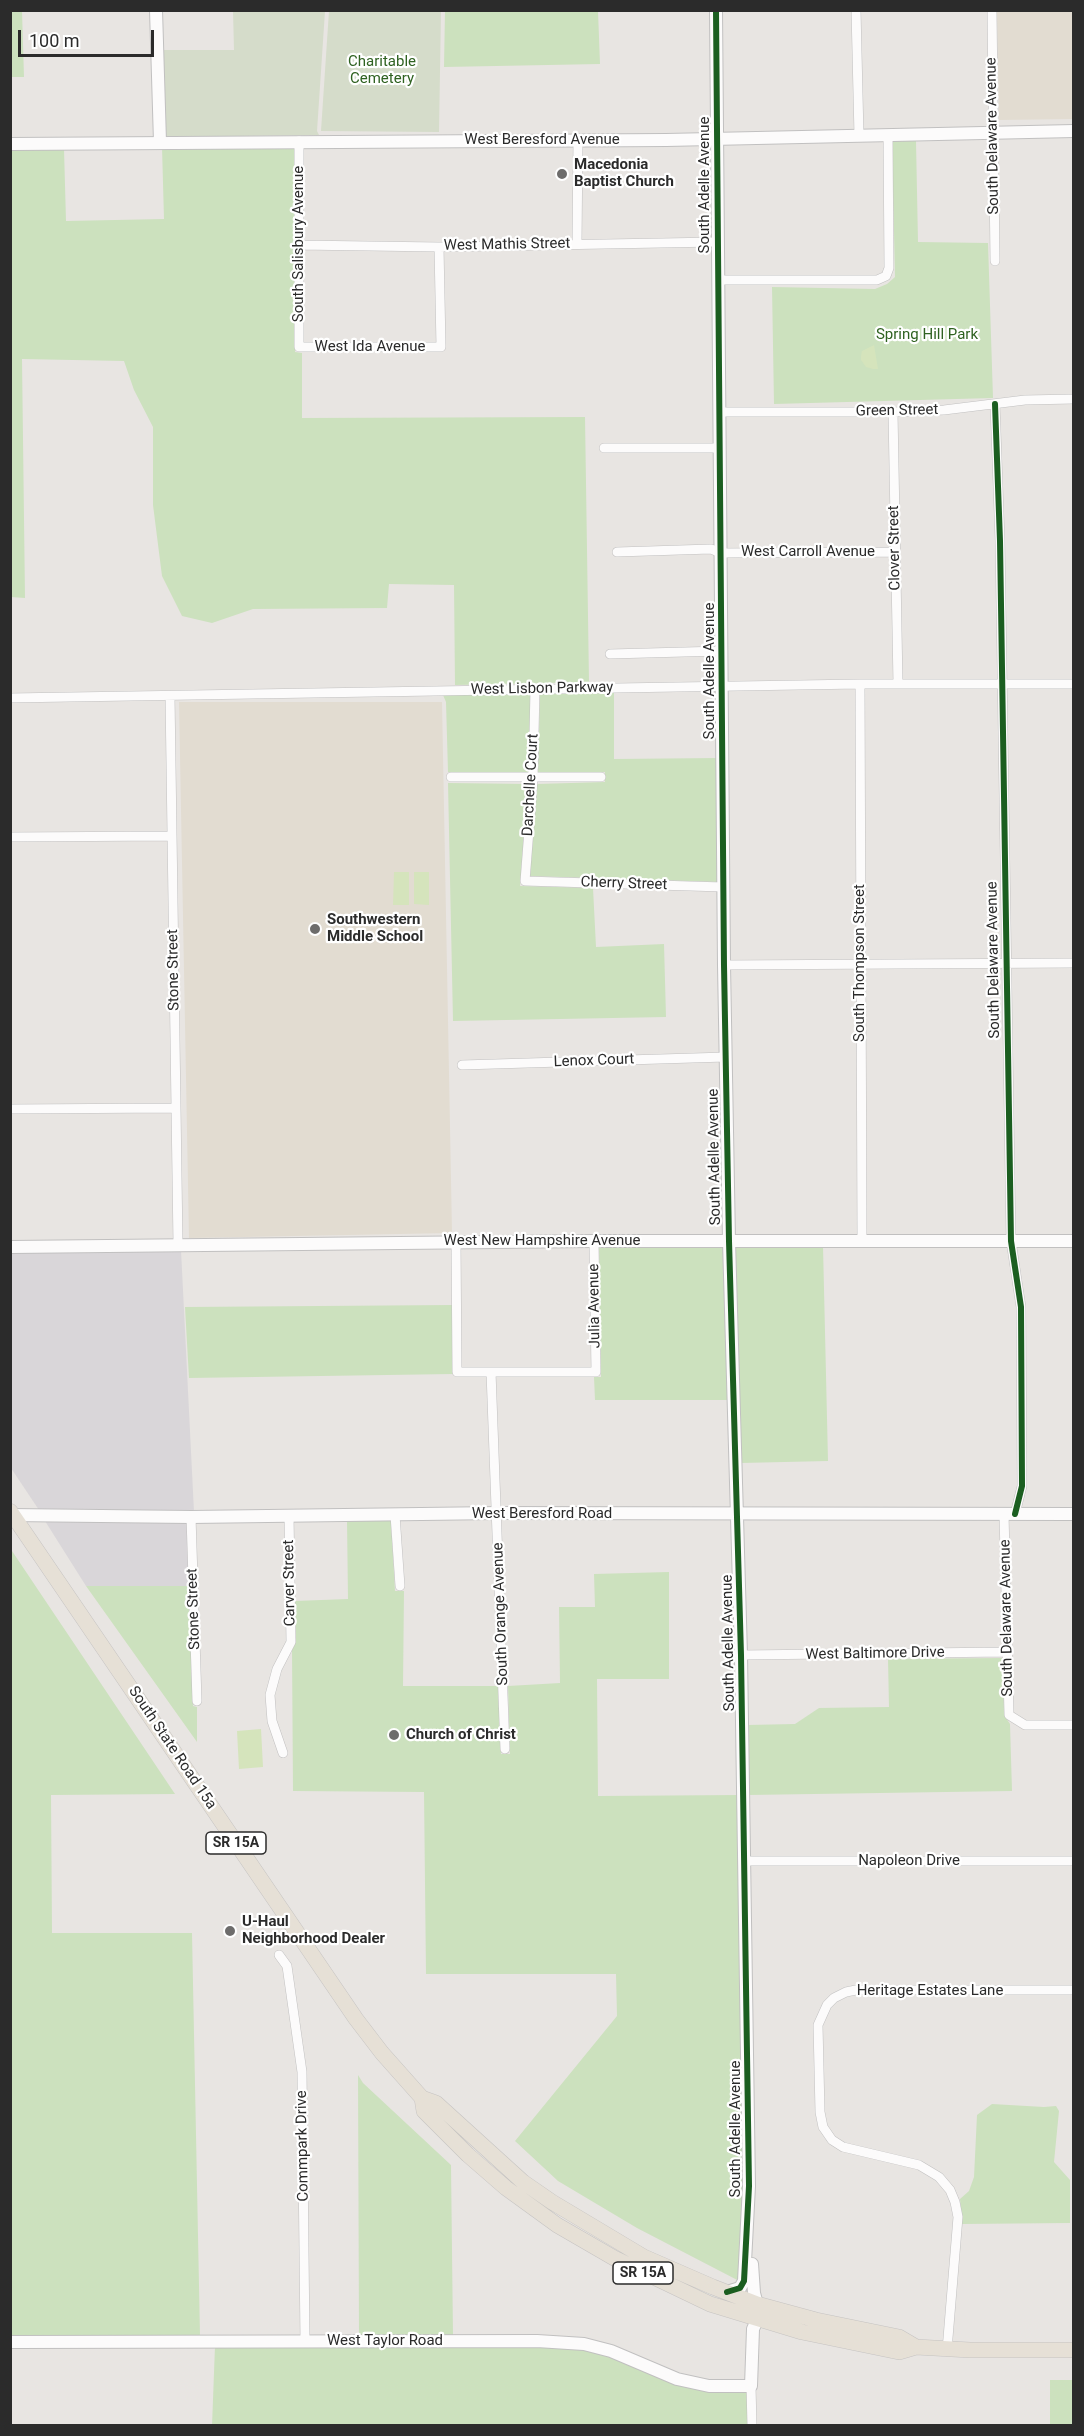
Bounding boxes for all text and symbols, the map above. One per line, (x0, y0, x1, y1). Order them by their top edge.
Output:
scale bar (21, 18, 158, 56)
text: 100 m (29, 30, 80, 51)
park label: Charitable Cemetery (348, 53, 416, 88)
street label: South Delaware Avenue (983, 57, 1003, 215)
street label: South Adelle Avenue (696, 117, 714, 253)
street label: West Beresford Avenue (464, 131, 620, 149)
place label: Macedonia Baptist Church (574, 156, 674, 191)
street label: South Salisbury Avenue (290, 166, 308, 322)
marker: Macedonia Baptist Church (555, 167, 569, 181)
street label: West Mathis Street (444, 235, 570, 255)
park label: Spring Hill Park (876, 326, 978, 344)
street label: West Ida Avenue (315, 338, 425, 356)
street label: Green Street (856, 401, 938, 421)
street label: Clover Street (885, 505, 905, 591)
street label: West Carroll Avenue (741, 543, 875, 561)
street label: South Adelle Avenue (701, 603, 719, 739)
street label: West Lisbon Parkway (471, 679, 613, 699)
street label: Darchelle Court (519, 733, 543, 837)
street label: Cherry Street (580, 873, 668, 895)
street label: South Delaware Avenue (984, 881, 1004, 1039)
street label: South Thompson Street (851, 884, 869, 1042)
place label: Southwestern Middle School (327, 911, 423, 946)
marker: Southwestern Middle School (308, 922, 322, 936)
street label: Stone Street (164, 929, 184, 1011)
street label: Lenox Court (553, 1051, 635, 1071)
street label: South Adelle Avenue (705, 1088, 725, 1226)
street label: West New Hampshire Avenue (444, 1232, 640, 1250)
street label: Julia Avenue (585, 1263, 605, 1349)
street label: West Beresford Road (472, 1505, 612, 1523)
street label: South Delaware Avenue (997, 1539, 1017, 1697)
street label: Carver Street (280, 1540, 300, 1626)
street label: South Orange Avenue (490, 1542, 512, 1686)
street label: Stone Street (184, 1568, 204, 1650)
street label: South Adelle Avenue (719, 1574, 739, 1712)
street label: West Baltimore Drive (805, 1644, 945, 1664)
street label: South State Road 15a (124, 1683, 220, 1813)
place label: Church of Christ (406, 1726, 516, 1744)
marker: Church of Christ (387, 1728, 401, 1742)
road number: SR 15A (206, 1832, 266, 1854)
street label: Napoleon Drive (858, 1852, 960, 1870)
place label: U-Haul Neighborhood Dealer (242, 1913, 385, 1948)
marker: U-Haul Neighborhood Dealer (223, 1924, 237, 1938)
street label: Heritage Estates Lane (857, 1982, 1003, 2000)
street label: South Adelle Avenue (727, 2061, 745, 2197)
street label: Commpark Drive (293, 2090, 313, 2202)
road number: SR 15A (613, 2262, 673, 2284)
street label: West Taylor Road (327, 2332, 443, 2350)

